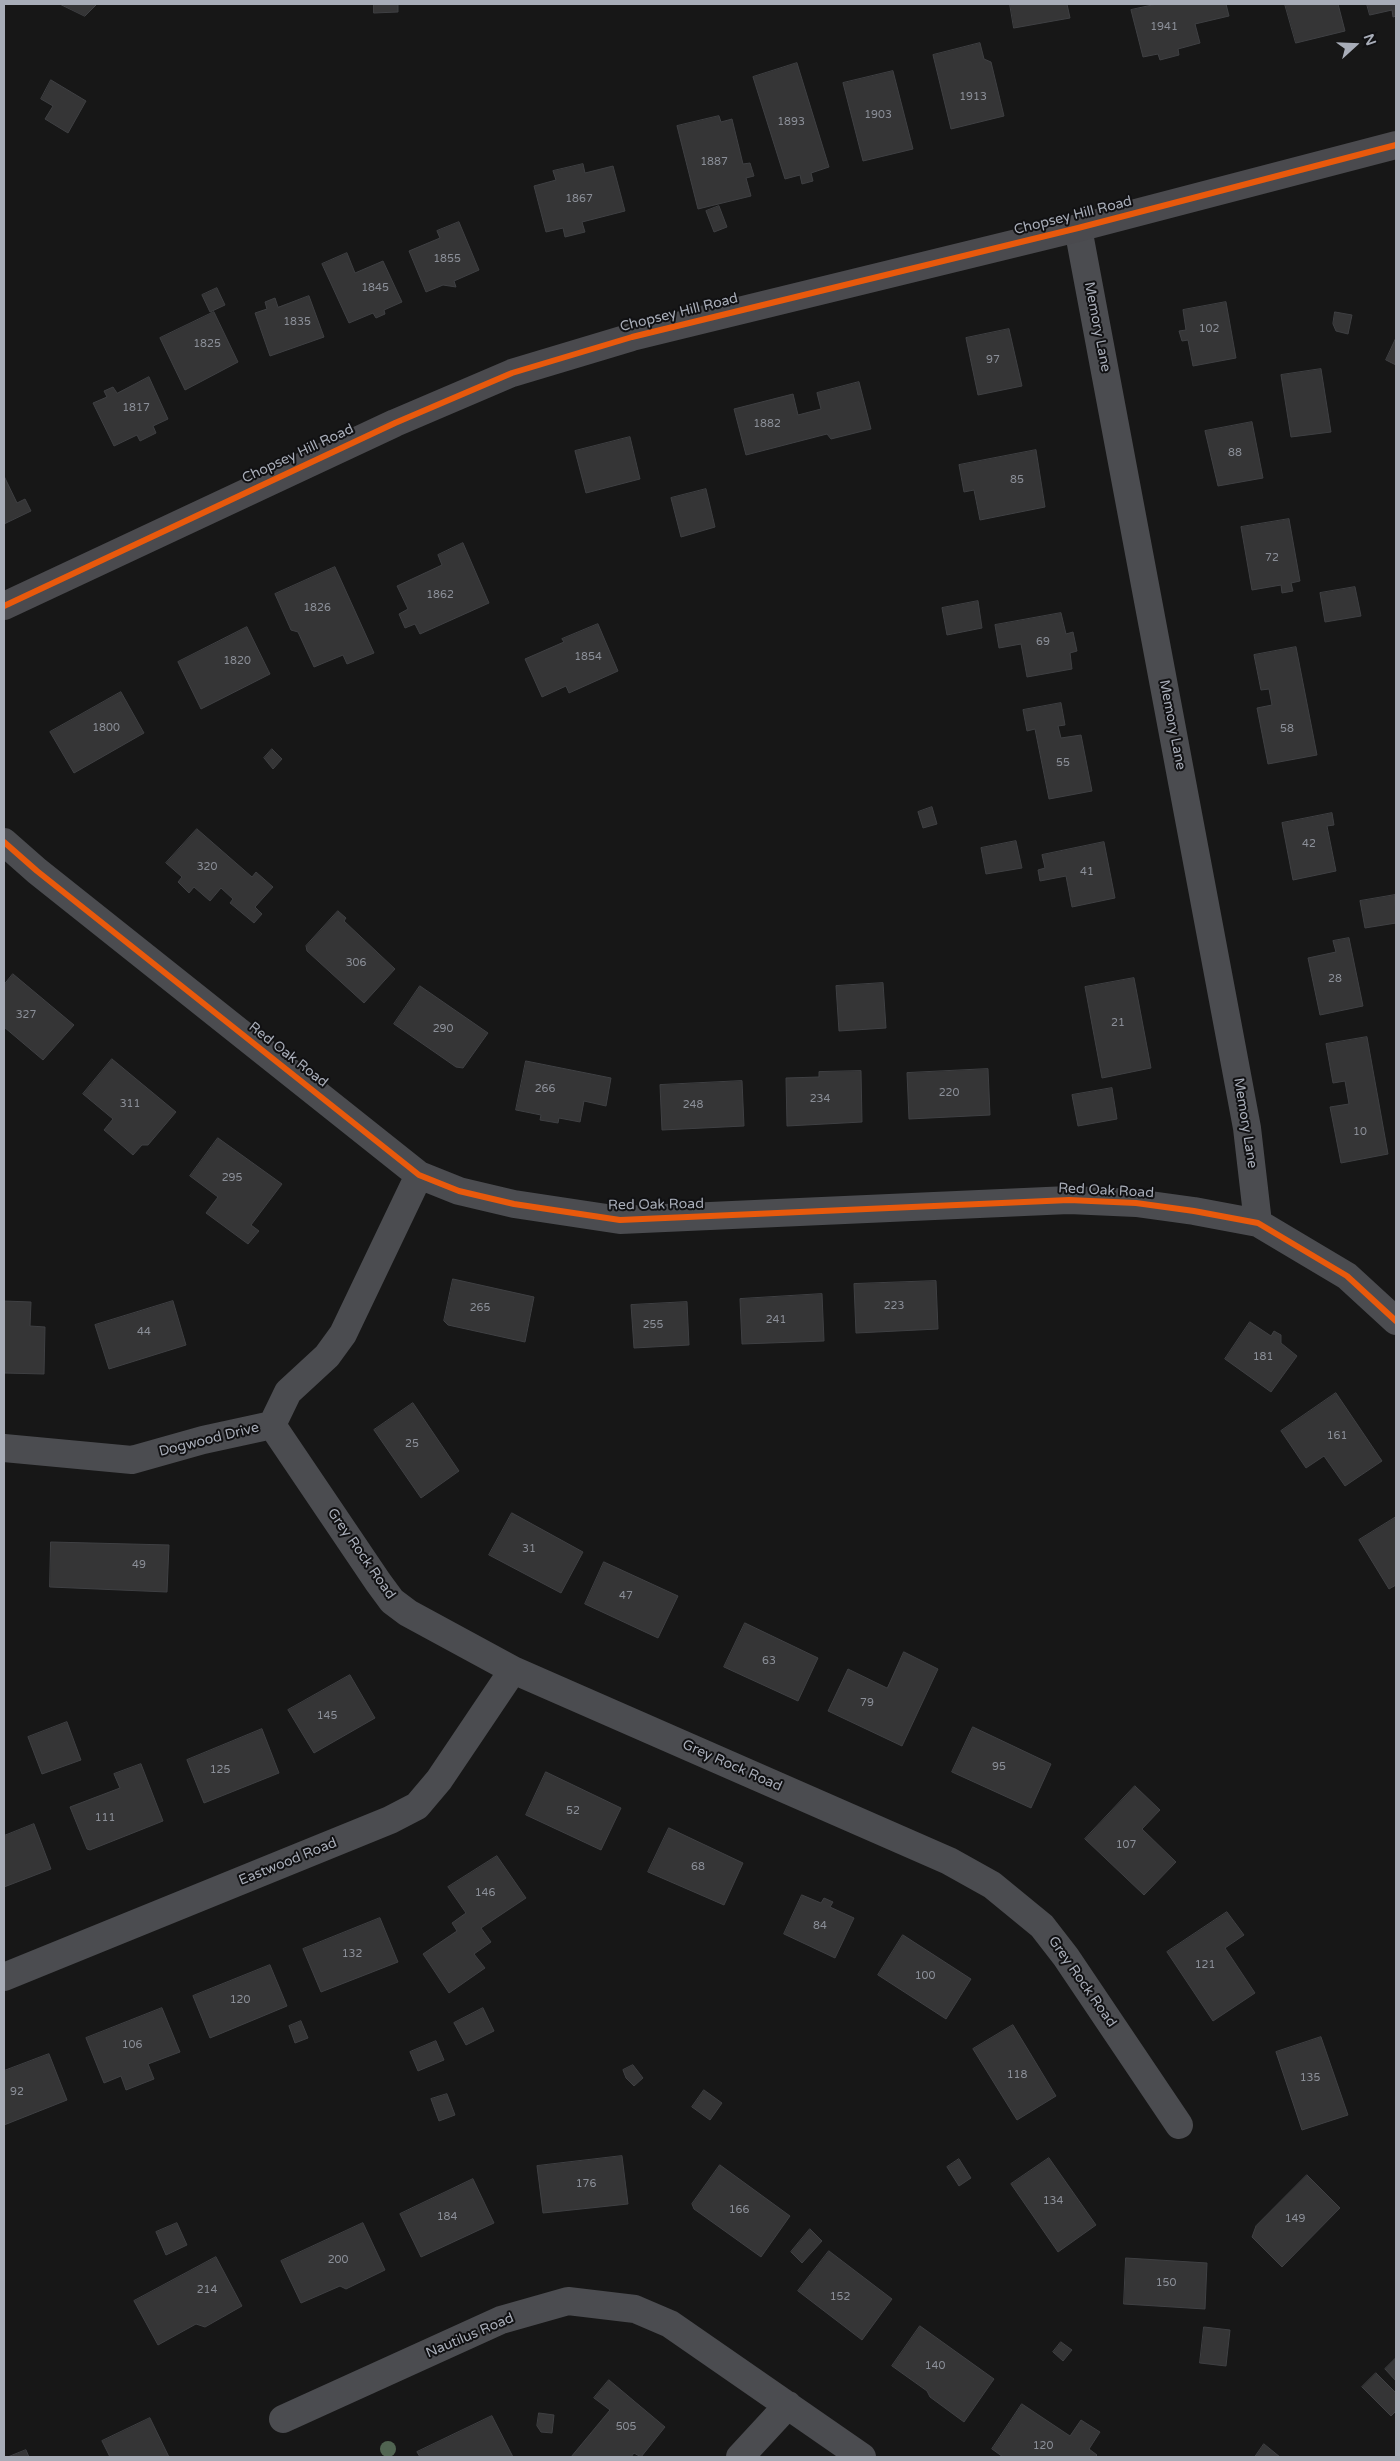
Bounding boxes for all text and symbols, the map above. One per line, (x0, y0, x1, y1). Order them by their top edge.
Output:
house number: 1941 (1150, 20, 1178, 34)
north arrow (1330, 20, 1380, 70)
text: N (1360, 32, 1379, 48)
house number: 1913 (959, 90, 987, 104)
house number: 1903 (864, 108, 892, 122)
house number: 1893 (777, 115, 805, 129)
house number: 1887 (700, 155, 728, 169)
house number: 1867 (565, 192, 593, 206)
street label: Chopsey Hill Road (1012, 193, 1134, 239)
house number: 1855 (433, 252, 461, 266)
street label: Memory Lane (1080, 280, 1114, 374)
house number: 1845 (361, 281, 389, 295)
street label: Chopsey Hill Road (618, 290, 740, 336)
house number: 1835 (283, 315, 311, 329)
house number: 102 (1199, 322, 1219, 336)
house number: 1825 (193, 337, 221, 351)
house number: 97 (986, 353, 1000, 367)
house number: 1817 (122, 401, 150, 415)
house number: 1882 (753, 417, 781, 431)
street label: Chopsey Hill Road (240, 421, 356, 487)
house number: 88 (1228, 446, 1242, 460)
house number: 85 (1010, 473, 1024, 487)
house number: 72 (1265, 551, 1279, 565)
house number: 1862 (426, 588, 454, 602)
house number: 1826 (303, 601, 331, 615)
house number: 69 (1036, 635, 1050, 649)
house number: 1854 (574, 650, 602, 664)
house number: 1820 (223, 654, 251, 668)
street label: Memory Lane (1155, 678, 1189, 772)
house number: 1800 (92, 721, 120, 735)
house number: 58 (1280, 722, 1294, 736)
house number: 55 (1056, 756, 1070, 770)
house number: 42 (1302, 837, 1316, 851)
house number: 320 (197, 860, 217, 874)
house number: 41 (1080, 865, 1094, 879)
house number: 306 (346, 956, 366, 970)
house number: 28 (1328, 972, 1342, 986)
house number: 327 (16, 1008, 36, 1022)
house number: 21 (1111, 1016, 1125, 1030)
street label: Red Oak Road (245, 1019, 331, 1091)
house number: 290 (433, 1022, 453, 1036)
street label: Memory Lane (1230, 1076, 1260, 1170)
house number: 266 (535, 1082, 555, 1096)
house number: 220 (939, 1086, 959, 1100)
house number: 234 (810, 1092, 830, 1106)
house number: 311 (120, 1097, 140, 1111)
house number: 248 (683, 1098, 703, 1112)
house number: 10 (1353, 1125, 1367, 1139)
house number: 295 (222, 1171, 242, 1185)
street label: Red Oak Road (1058, 1180, 1154, 1202)
street label: Red Oak Road (608, 1196, 704, 1214)
house number: 223 (884, 1299, 904, 1313)
house number: 265 (470, 1301, 490, 1315)
house number: 241 (766, 1313, 786, 1327)
house number: 255 (643, 1318, 663, 1332)
house number: 44 (137, 1325, 151, 1339)
house number: 181 (1253, 1350, 1273, 1364)
street label: Dogwood Drive (157, 1419, 261, 1461)
house number: 161 (1327, 1429, 1347, 1443)
house number: 25 (405, 1437, 419, 1451)
street label: Grey Rock Road (323, 1505, 399, 1603)
house number: 31 (522, 1542, 536, 1556)
house number: 49 (132, 1558, 146, 1572)
house number: 47 (619, 1589, 633, 1603)
house number: 63 (762, 1654, 776, 1668)
house number: 79 (860, 1696, 874, 1710)
house number: 145 (317, 1709, 337, 1723)
street label: Grey Rock Road (680, 1737, 784, 1795)
house number: 95 (992, 1760, 1006, 1774)
house number: 125 (210, 1763, 230, 1777)
house number: 52 (566, 1804, 580, 1818)
house number: 111 (95, 1811, 115, 1825)
street label: Eastwood Road (236, 1835, 340, 1889)
house number: 107 (1116, 1838, 1136, 1852)
house number: 68 (691, 1860, 705, 1874)
house number: 146 (475, 1886, 495, 1900)
house number: 84 (813, 1919, 827, 1933)
street label: Grey Rock Road (1044, 1933, 1120, 2031)
house number: 132 (342, 1947, 362, 1961)
house number: 121 (1195, 1958, 1215, 1972)
house number: 100 (915, 1969, 935, 1983)
house number: 120 (230, 1993, 250, 2007)
house number: 106 (122, 2038, 142, 2052)
house number: 118 (1007, 2068, 1027, 2082)
house number: 135 (1300, 2071, 1320, 2085)
house number: 92 (10, 2085, 24, 2099)
house number: 176 (576, 2177, 596, 2191)
house number: 134 (1043, 2194, 1063, 2208)
house number: 166 (729, 2203, 749, 2217)
house number: 184 (437, 2210, 457, 2224)
house number: 149 (1285, 2212, 1305, 2226)
house number: 200 (328, 2253, 348, 2267)
house number: 150 (1156, 2276, 1176, 2290)
house number: 214 (197, 2283, 217, 2297)
house number: 152 (830, 2290, 850, 2304)
street label: Nautilus Road (423, 2310, 517, 2362)
house number: 140 (925, 2359, 945, 2373)
house number: 505 (616, 2420, 636, 2434)
house number: 120 (1033, 2439, 1053, 2453)

